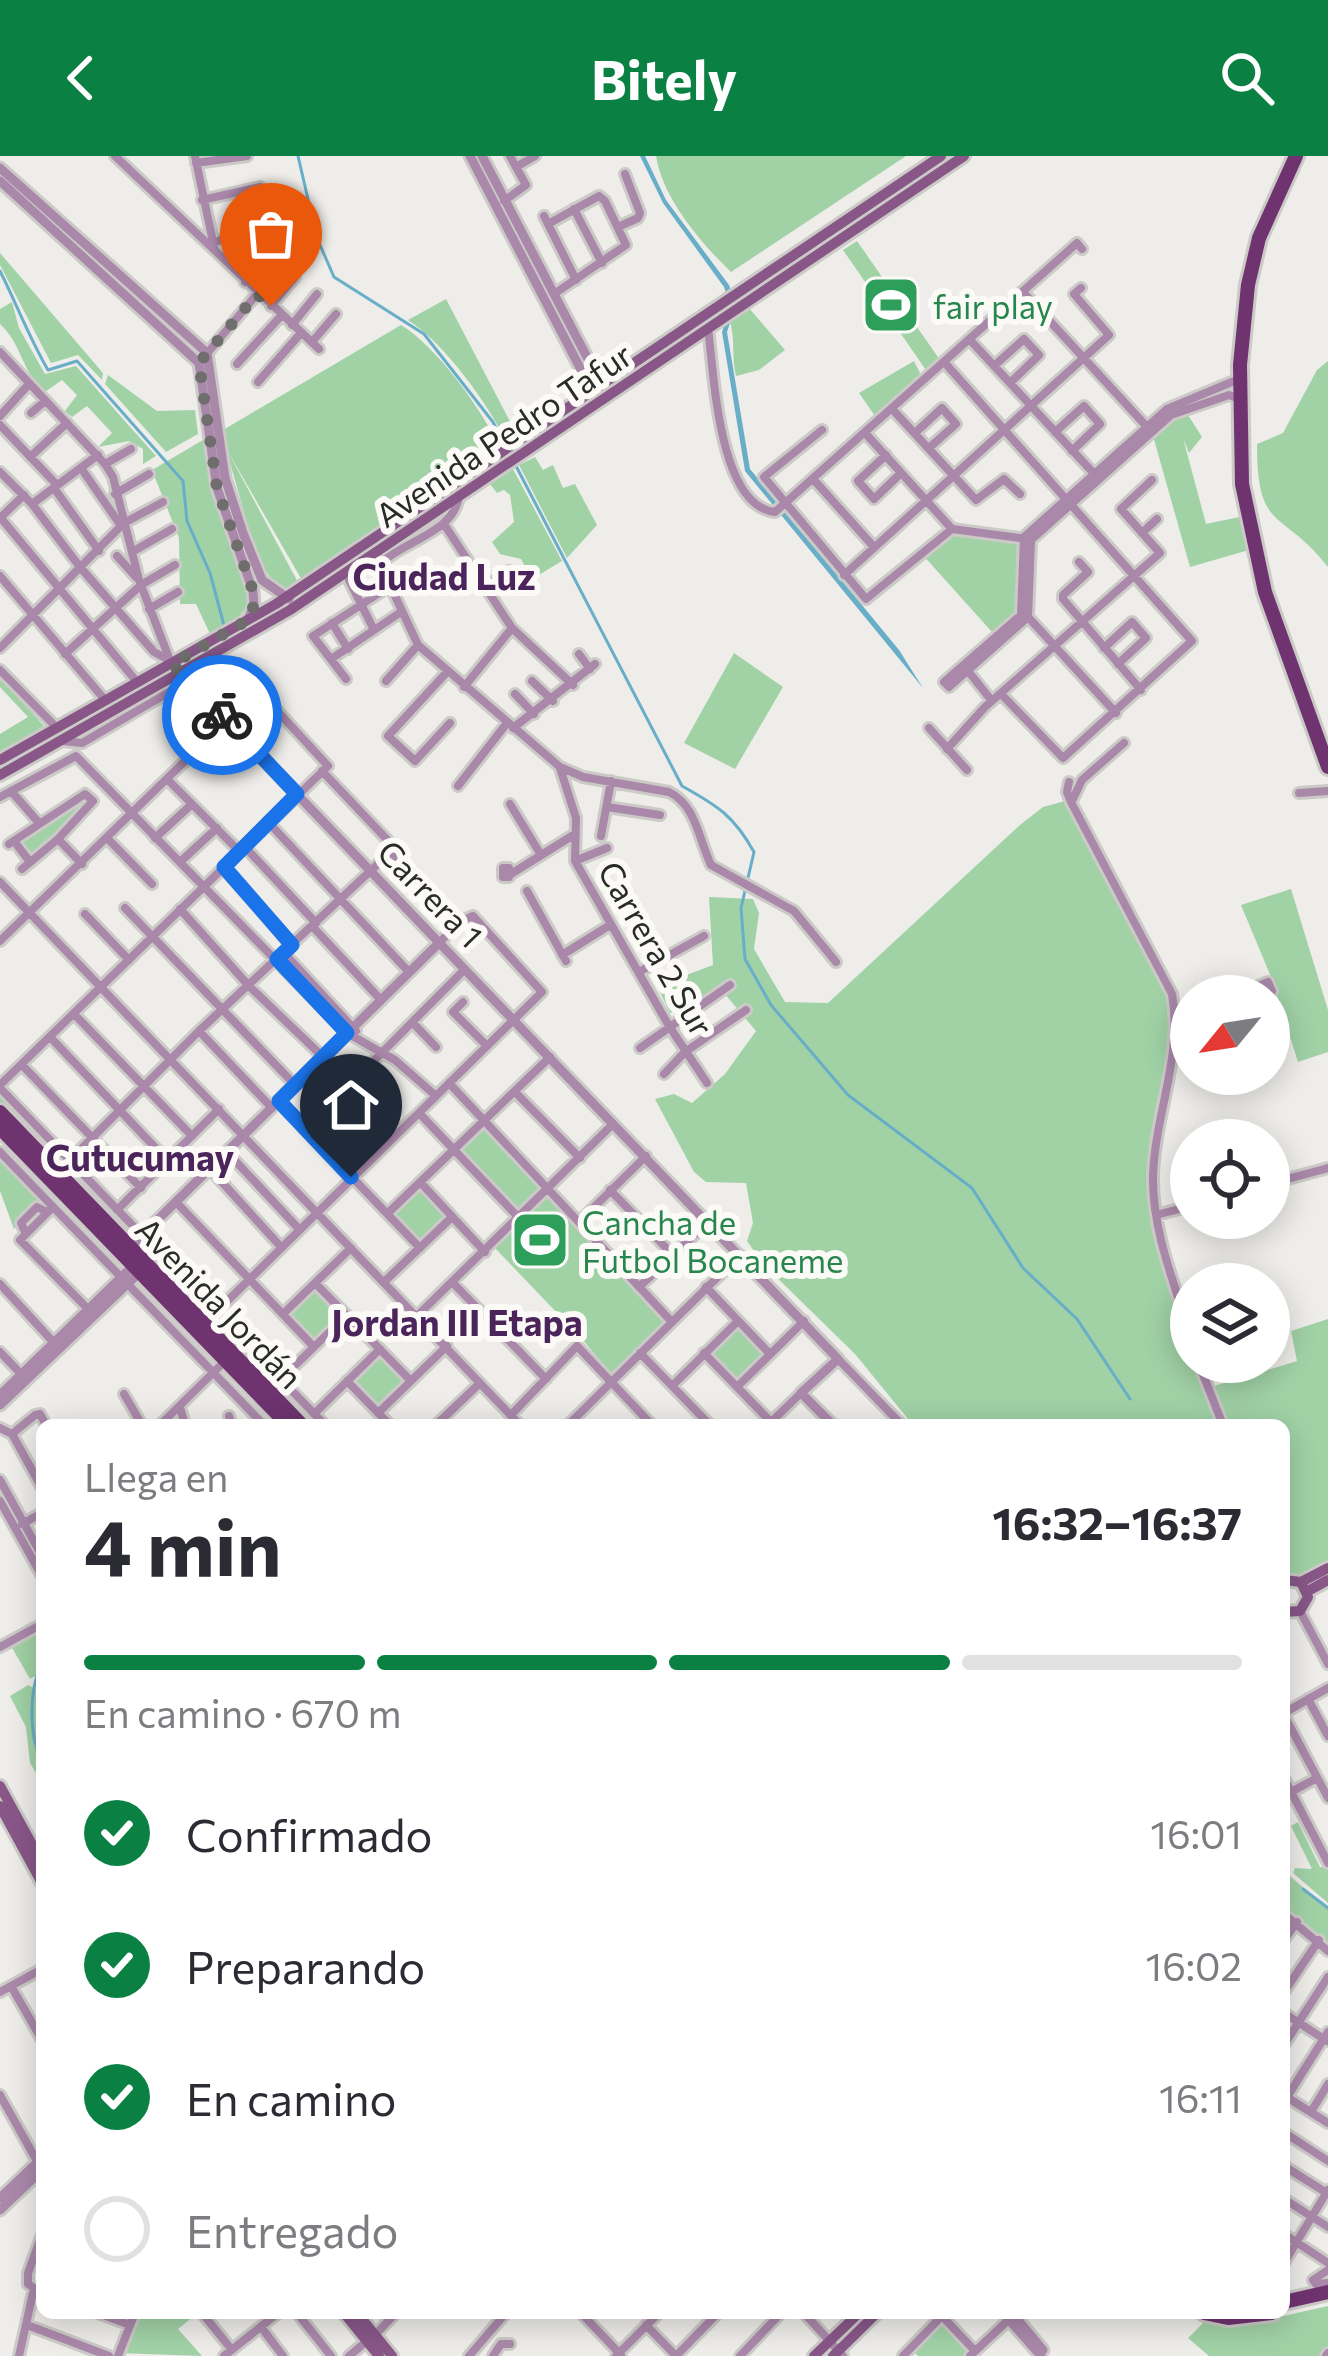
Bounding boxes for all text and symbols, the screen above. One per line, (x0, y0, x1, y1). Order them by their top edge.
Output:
icon: back (48, 45, 114, 111)
text: Bitely (591, 45, 737, 111)
icon: search (1214, 45, 1280, 111)
pin (220, 183, 322, 306)
icon: bag (238, 201, 304, 267)
sports icon: fair play (860, 274, 922, 336)
place label: fair play (933, 285, 1053, 326)
street label: Avenida Pedro Tafur (367, 333, 639, 535)
district label: Ciudad Luz (352, 553, 536, 597)
courier (162, 655, 282, 775)
icon: bike (189, 682, 255, 748)
street label: Carrera 1 (370, 831, 492, 955)
street label: Carrera 2 Sur (590, 853, 724, 1043)
north arrow (1170, 975, 1290, 1095)
map controls (1170, 975, 1290, 1383)
pin (300, 1054, 402, 1177)
icon: home (318, 1072, 384, 1138)
button: locate (1170, 1119, 1290, 1239)
district label: Cutucumay (46, 1134, 235, 1178)
place label: Cancha de Futbol Bocaneme (582, 1201, 843, 1280)
street label: Avenida Jordán (128, 1208, 312, 1396)
sports icon: Cancha de Futbol Bocaneme (509, 1209, 571, 1271)
button: layers (1170, 1263, 1290, 1383)
district label: Jordan III Etapa (331, 1299, 583, 1343)
text: Llega en (84, 1452, 228, 1500)
text: 16:32–16:37 (992, 1494, 1242, 1549)
text: 4 min (84, 1497, 282, 1592)
text: En camino · 670 m (84, 1688, 401, 1736)
icon: check (84, 1800, 150, 1866)
text: Confirmado (186, 1806, 433, 1861)
text: 16:01 (1150, 1809, 1242, 1857)
icon: check (84, 1932, 150, 1998)
text: Preparando (186, 1938, 425, 1993)
text: 16:02 (1145, 1941, 1242, 1989)
icon: check (84, 2064, 150, 2130)
text: En camino (186, 2070, 396, 2125)
text: 16:11 (1159, 2073, 1242, 2121)
text: Entregado (186, 2202, 398, 2257)

